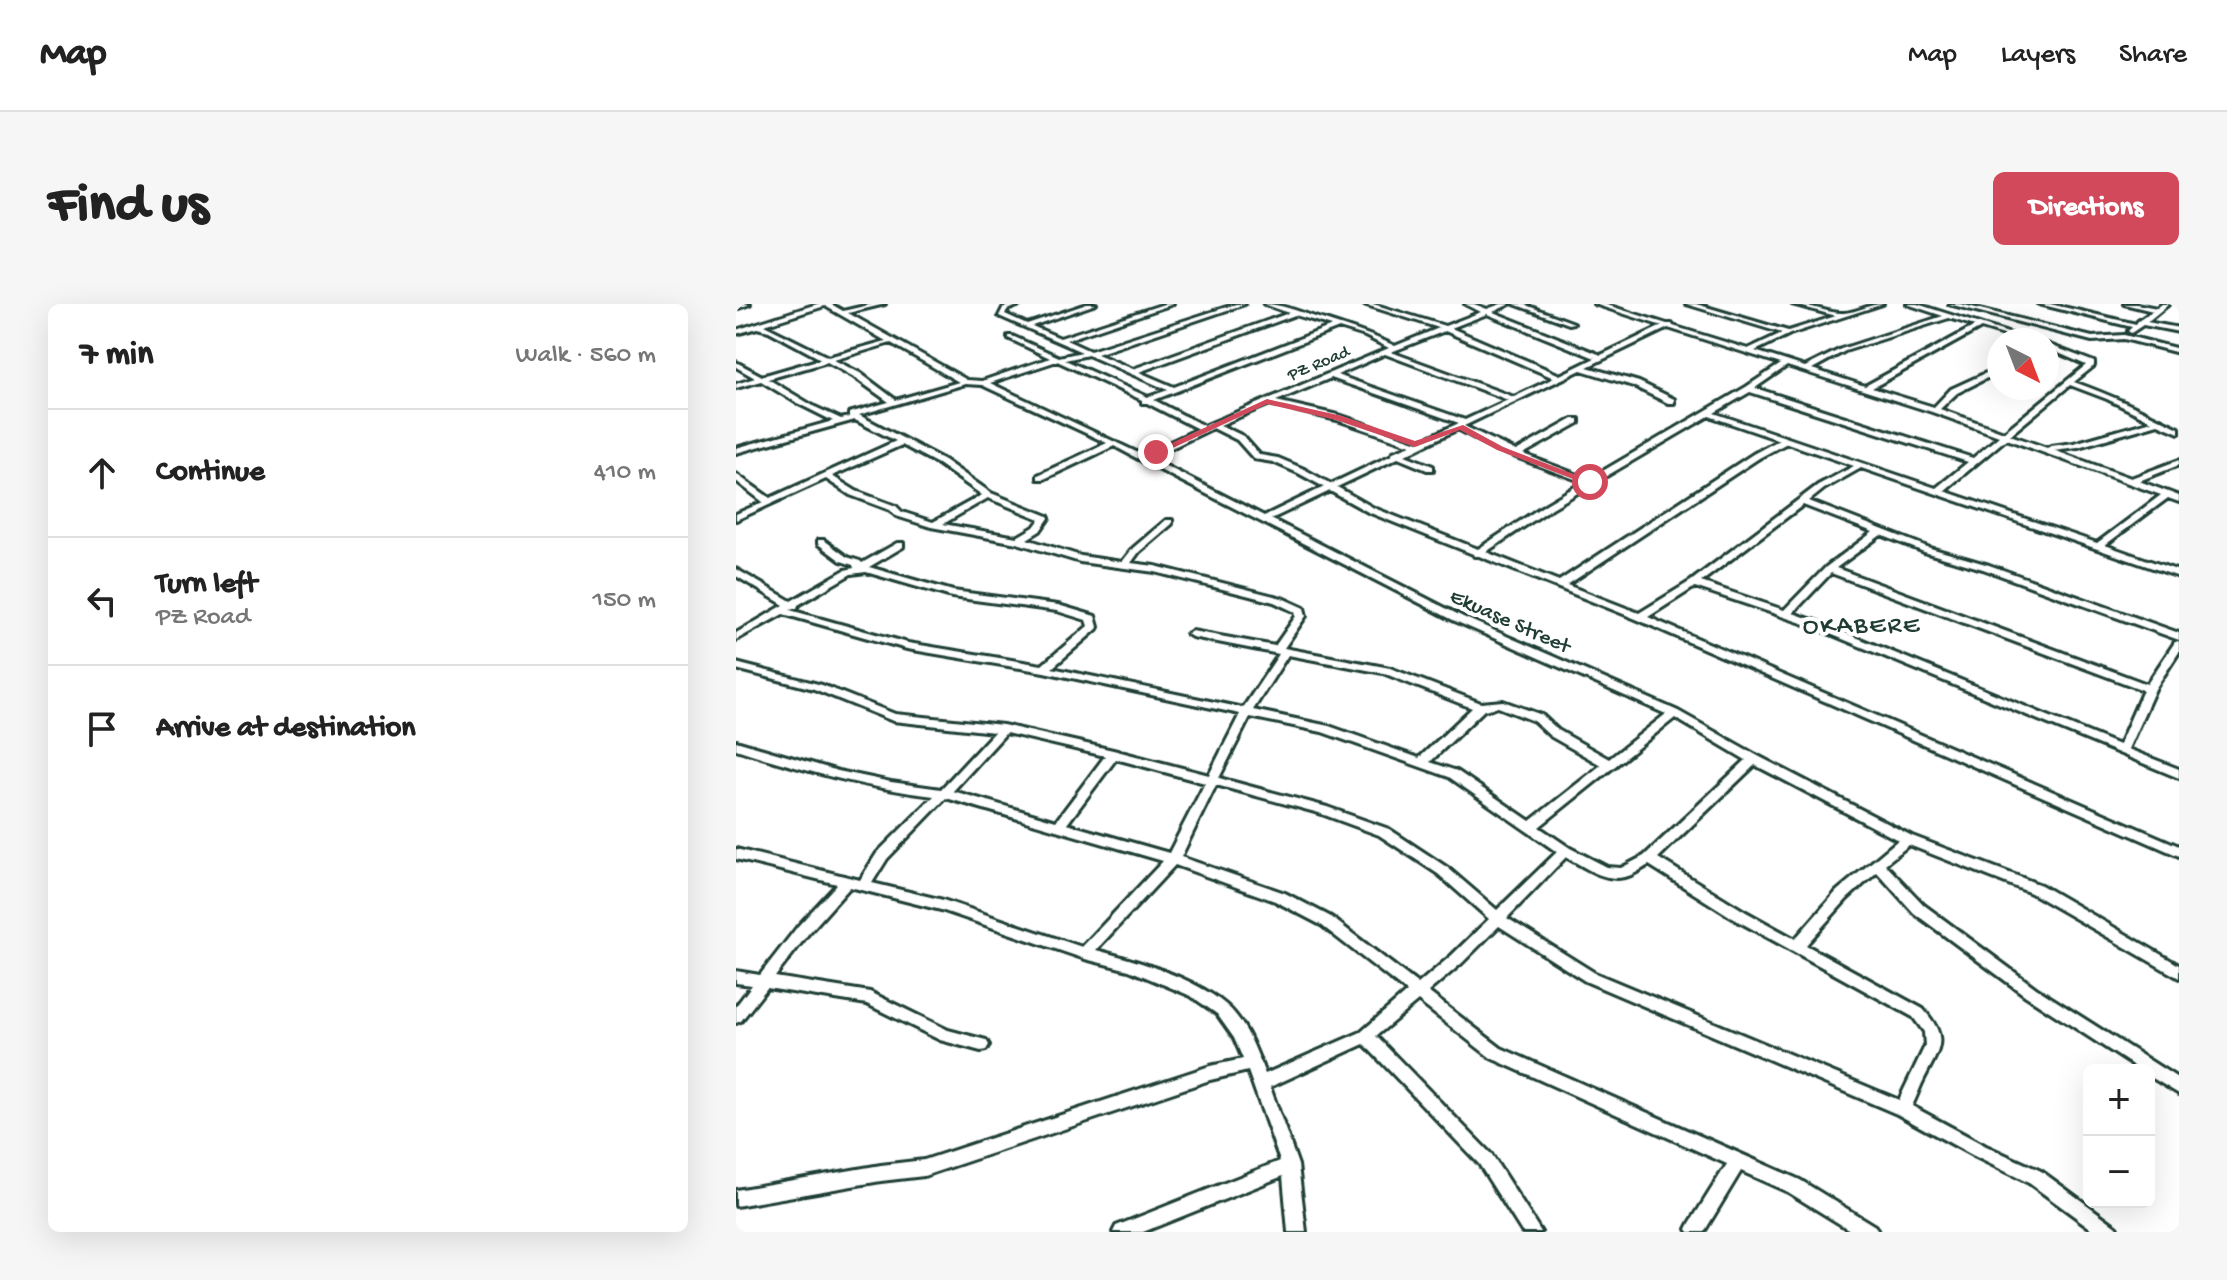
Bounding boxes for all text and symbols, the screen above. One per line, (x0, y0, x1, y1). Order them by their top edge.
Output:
text: Map (40, 33, 106, 77)
text: Map (1908, 39, 1957, 72)
text: Layers (2001, 39, 2075, 72)
text: Share (2119, 39, 2187, 72)
button: Directions (1993, 172, 2179, 245)
text: Find us (48, 175, 208, 241)
north arrow (1987, 328, 2059, 400)
text: 7 min (80, 336, 153, 376)
text: Walk · 560 m (515, 341, 656, 372)
street label: PZ Road (1284, 341, 1354, 387)
route end (1138, 434, 1174, 470)
icon: ahead (80, 451, 124, 495)
text: Continue (156, 456, 265, 491)
text: 410 m (594, 458, 656, 489)
route start (1572, 464, 1608, 500)
text: Turn left (156, 568, 257, 603)
icon: left (80, 579, 124, 623)
street label: Ekuase Street (1445, 584, 1576, 662)
text: 150 m (592, 586, 656, 617)
text: PZ Road (156, 603, 250, 634)
district label: OKABERE (1803, 612, 1921, 643)
icon: arrive (80, 707, 124, 751)
text: Arrive at destination (156, 712, 416, 747)
map controls (2083, 1064, 2155, 1208)
button: + (2083, 1064, 2155, 1136)
button: − (2083, 1136, 2155, 1208)

